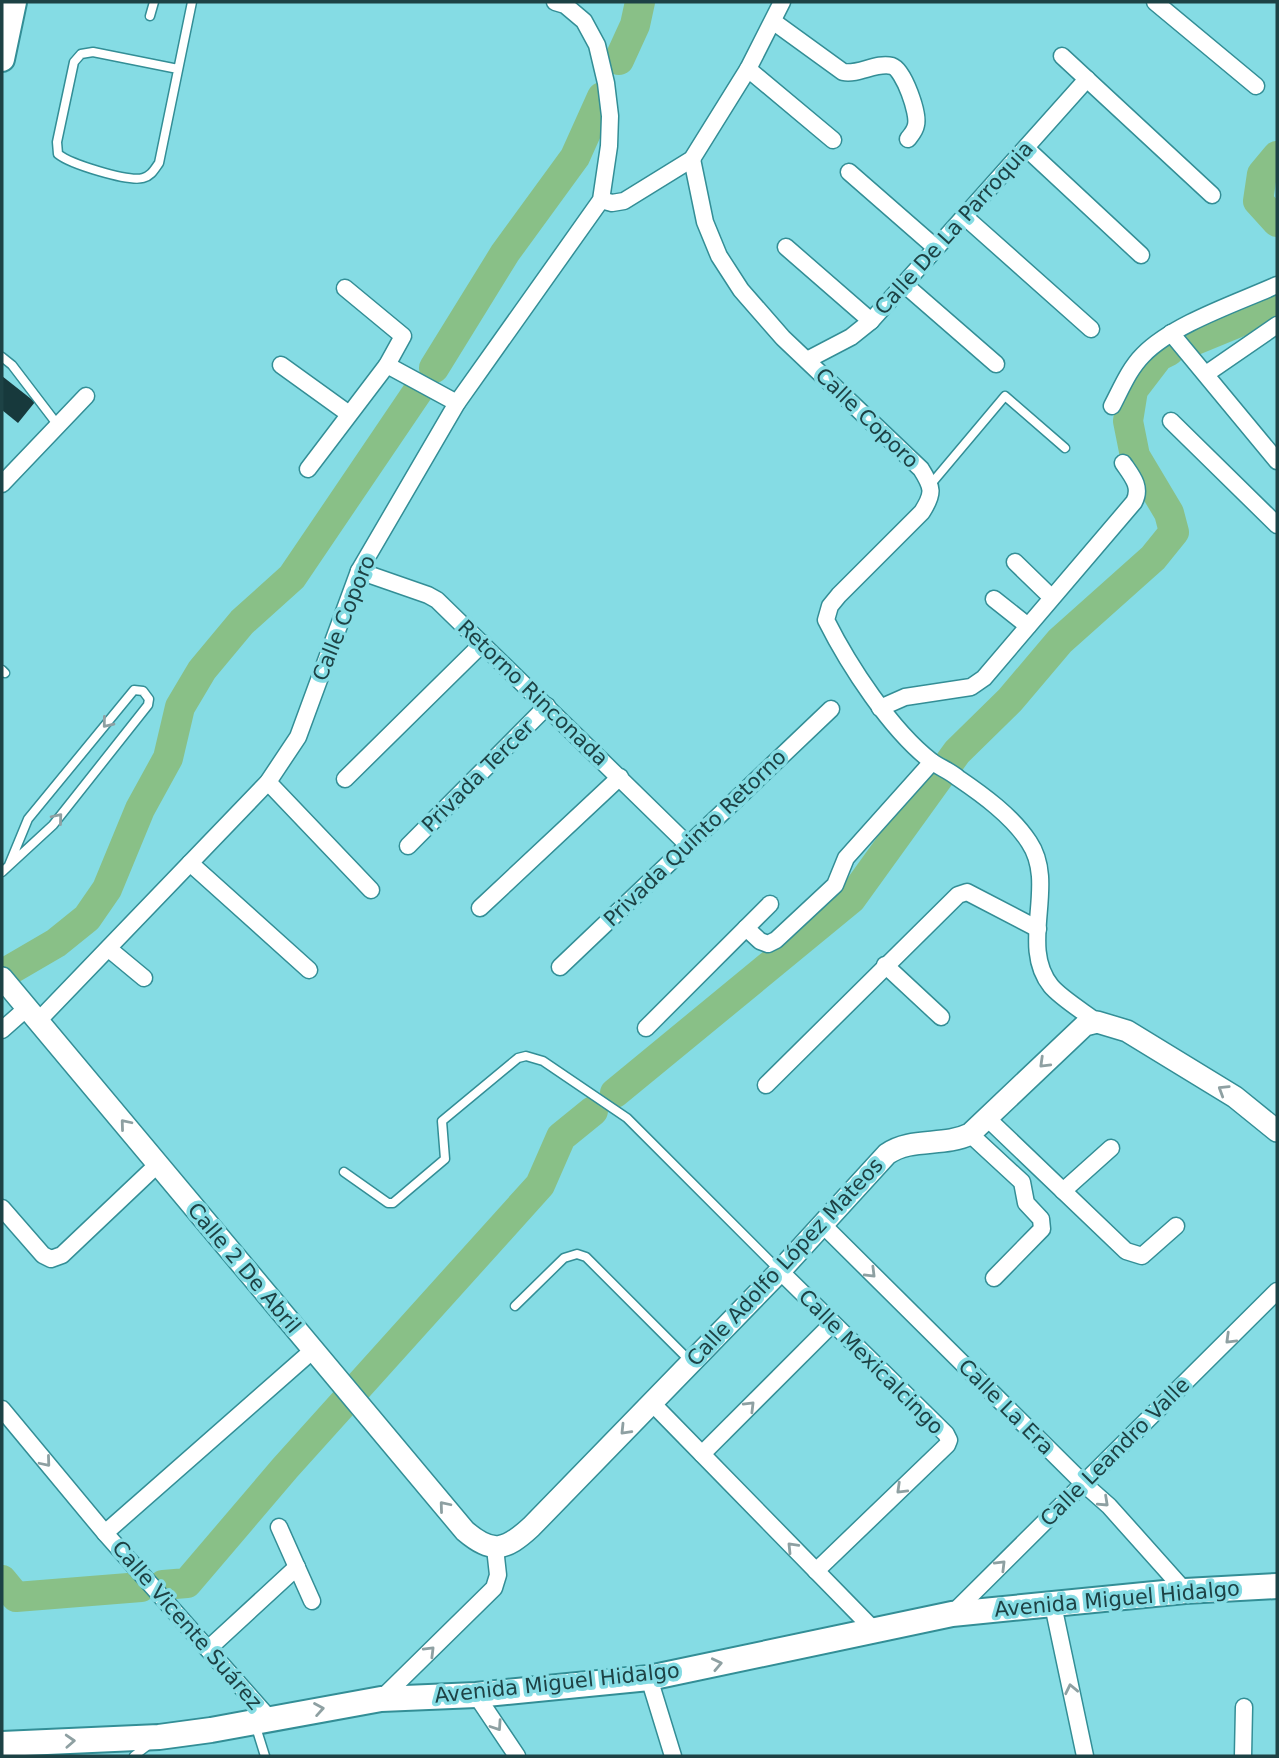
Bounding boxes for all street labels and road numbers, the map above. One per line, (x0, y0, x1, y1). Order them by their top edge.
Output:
street label: Calle De La Parroquia (870, 136, 1038, 320)
street label: Calle Coporo (811, 363, 923, 473)
street label: Calle Coporo (308, 552, 380, 684)
street label: Retorno Rinconada (453, 615, 613, 771)
street label: Privada Tercer (417, 715, 539, 837)
street label: Privada Quinto Retorno (599, 745, 791, 931)
street label: Calle Adolfo López Mateos (682, 1153, 888, 1371)
street label: Calle 2 De Abril (183, 1198, 305, 1338)
street label: Calle Mexicalcingo (794, 1285, 948, 1439)
street label: Calle La Era (953, 1354, 1059, 1460)
street label: Calle Leandro Valle (1036, 1373, 1194, 1531)
street label: Calle Vicente Suárez (107, 1536, 267, 1714)
street label: Avenida Miguel Hidalgo (993, 1576, 1241, 1622)
street label: Avenida Miguel Hidalgo (433, 1658, 681, 1708)

